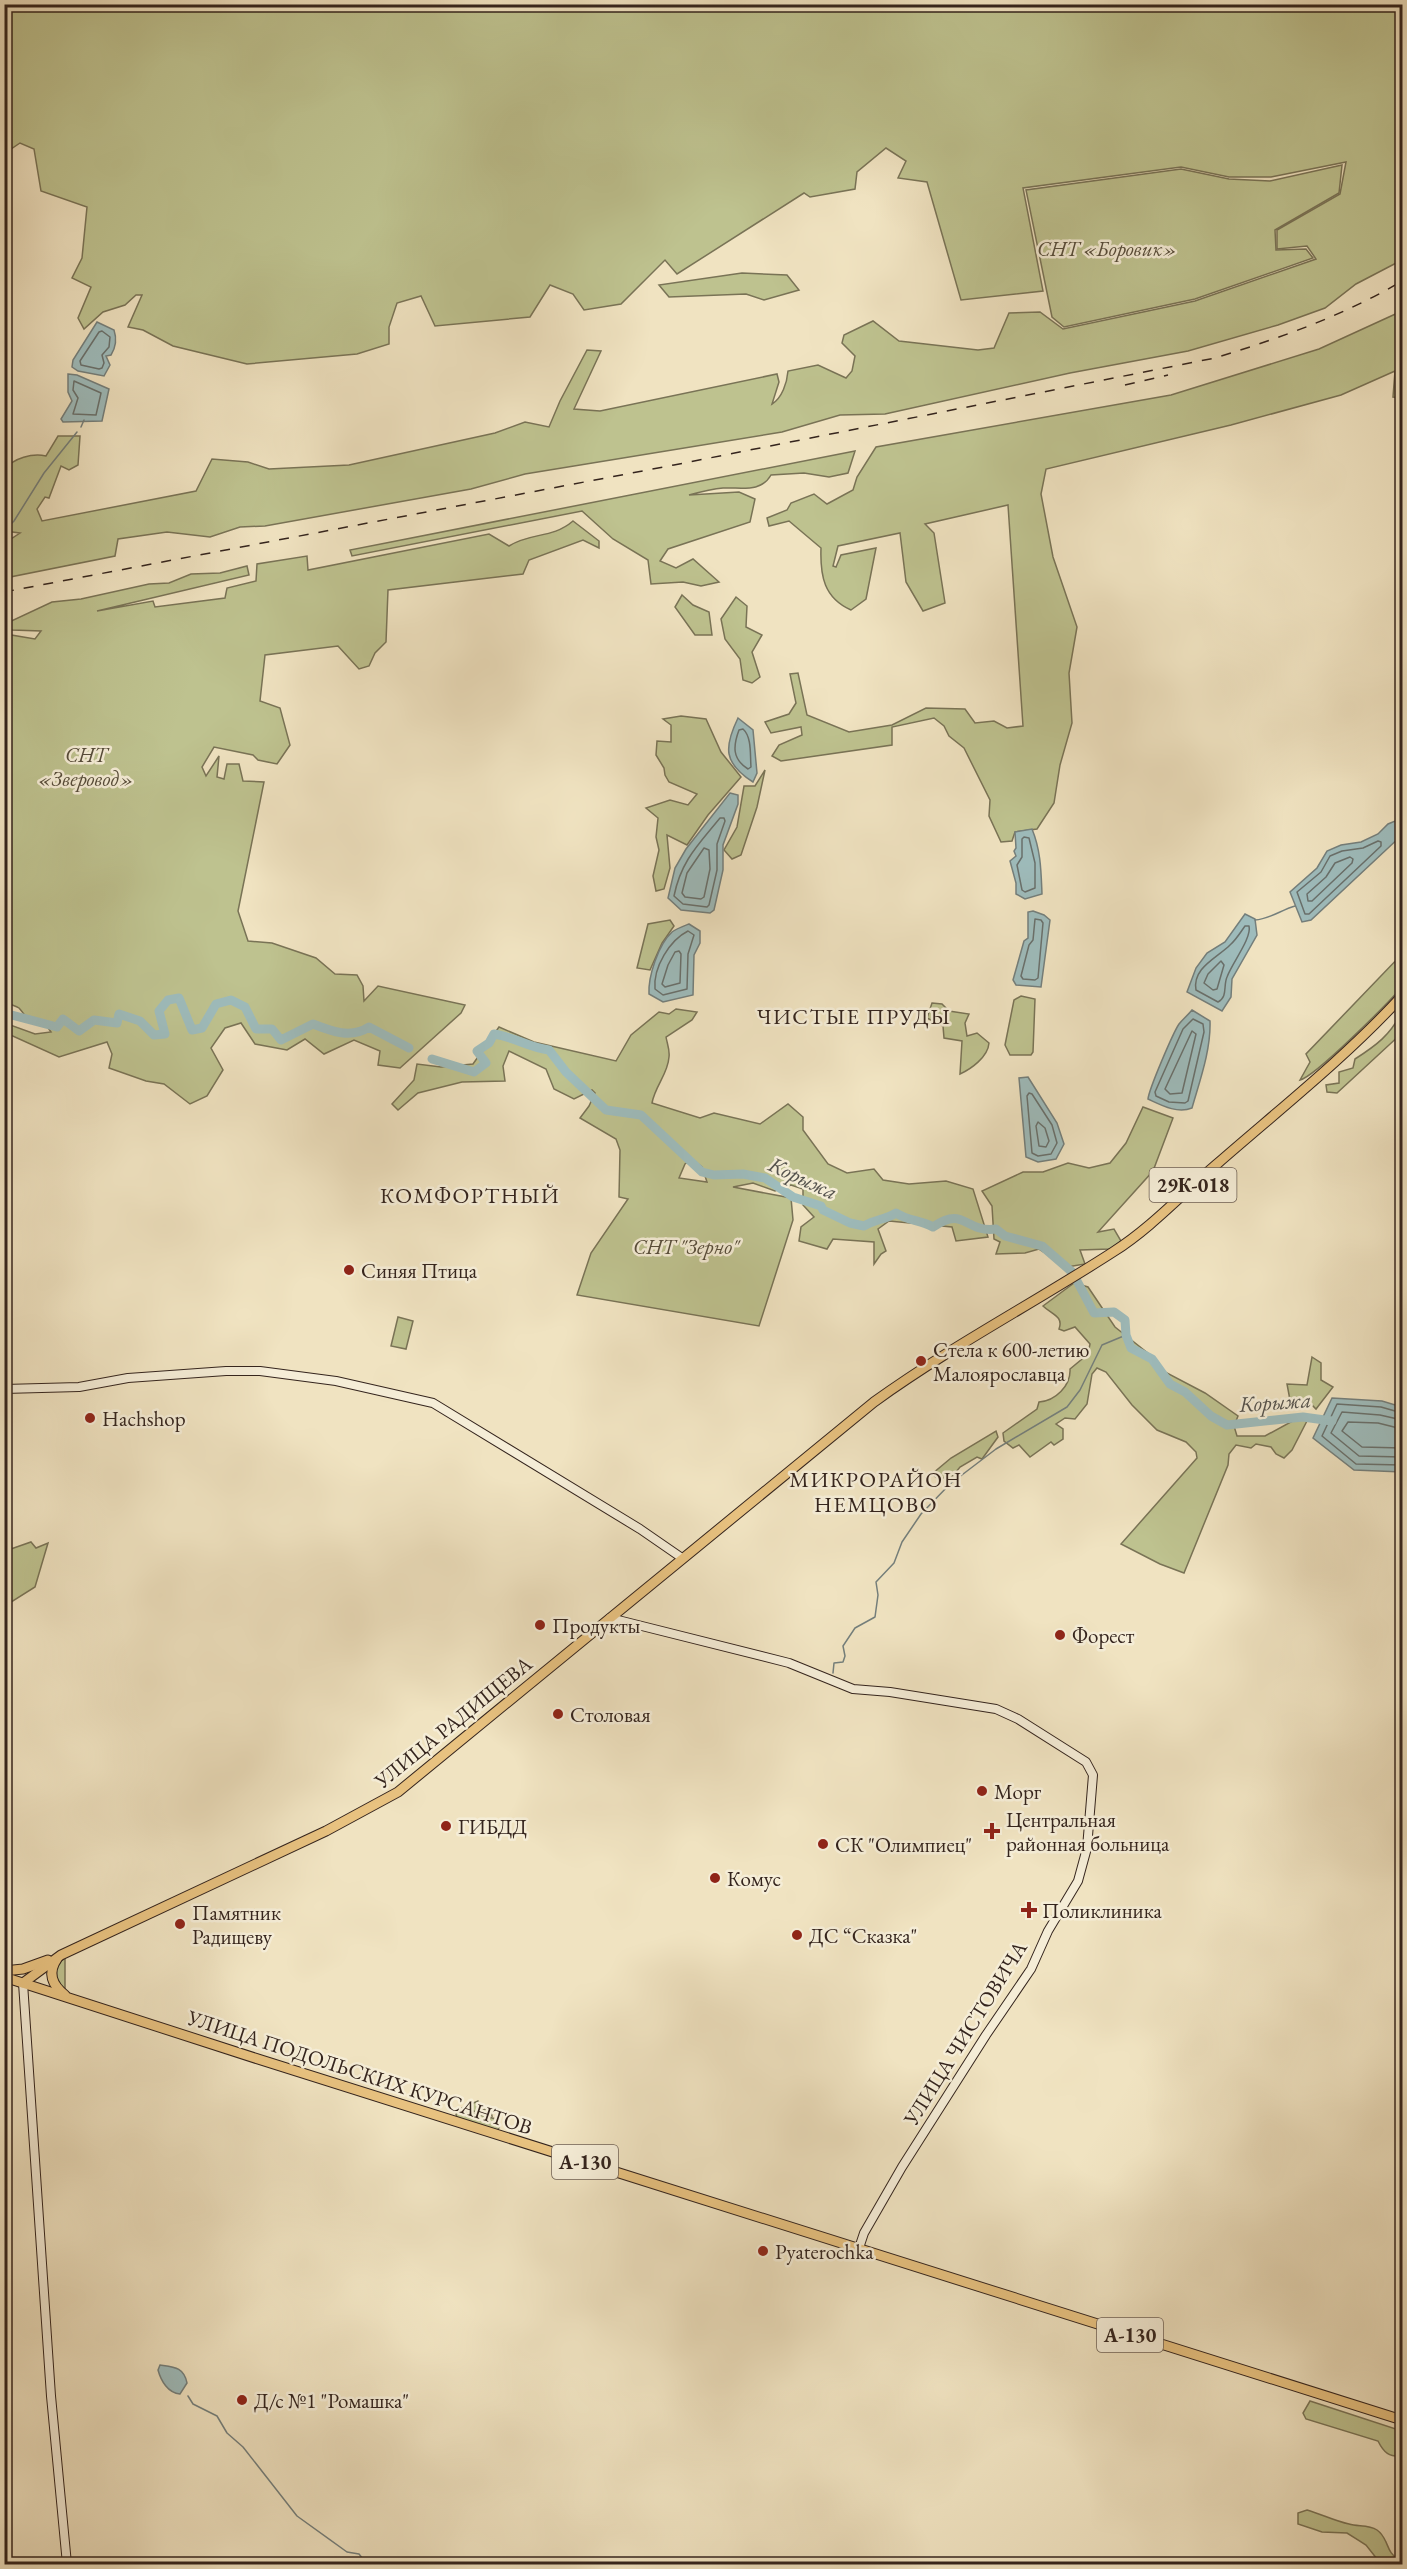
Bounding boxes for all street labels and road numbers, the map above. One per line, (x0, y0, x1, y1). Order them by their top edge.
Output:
road number: 29К-018 (1150, 1168, 1236, 1202)
street label: УЛИЦА РАДИЩЕВА (368, 1650, 538, 1795)
street label: УЛИЦА ЧИСТОВИЧА (897, 1935, 1033, 2131)
street label: УЛИЦА ПОДОЛЬСКИХ КУРСАНТОВ (183, 2003, 536, 2141)
road number: А-130 (552, 2145, 618, 2179)
road number: А-130 (1097, 2318, 1163, 2352)

